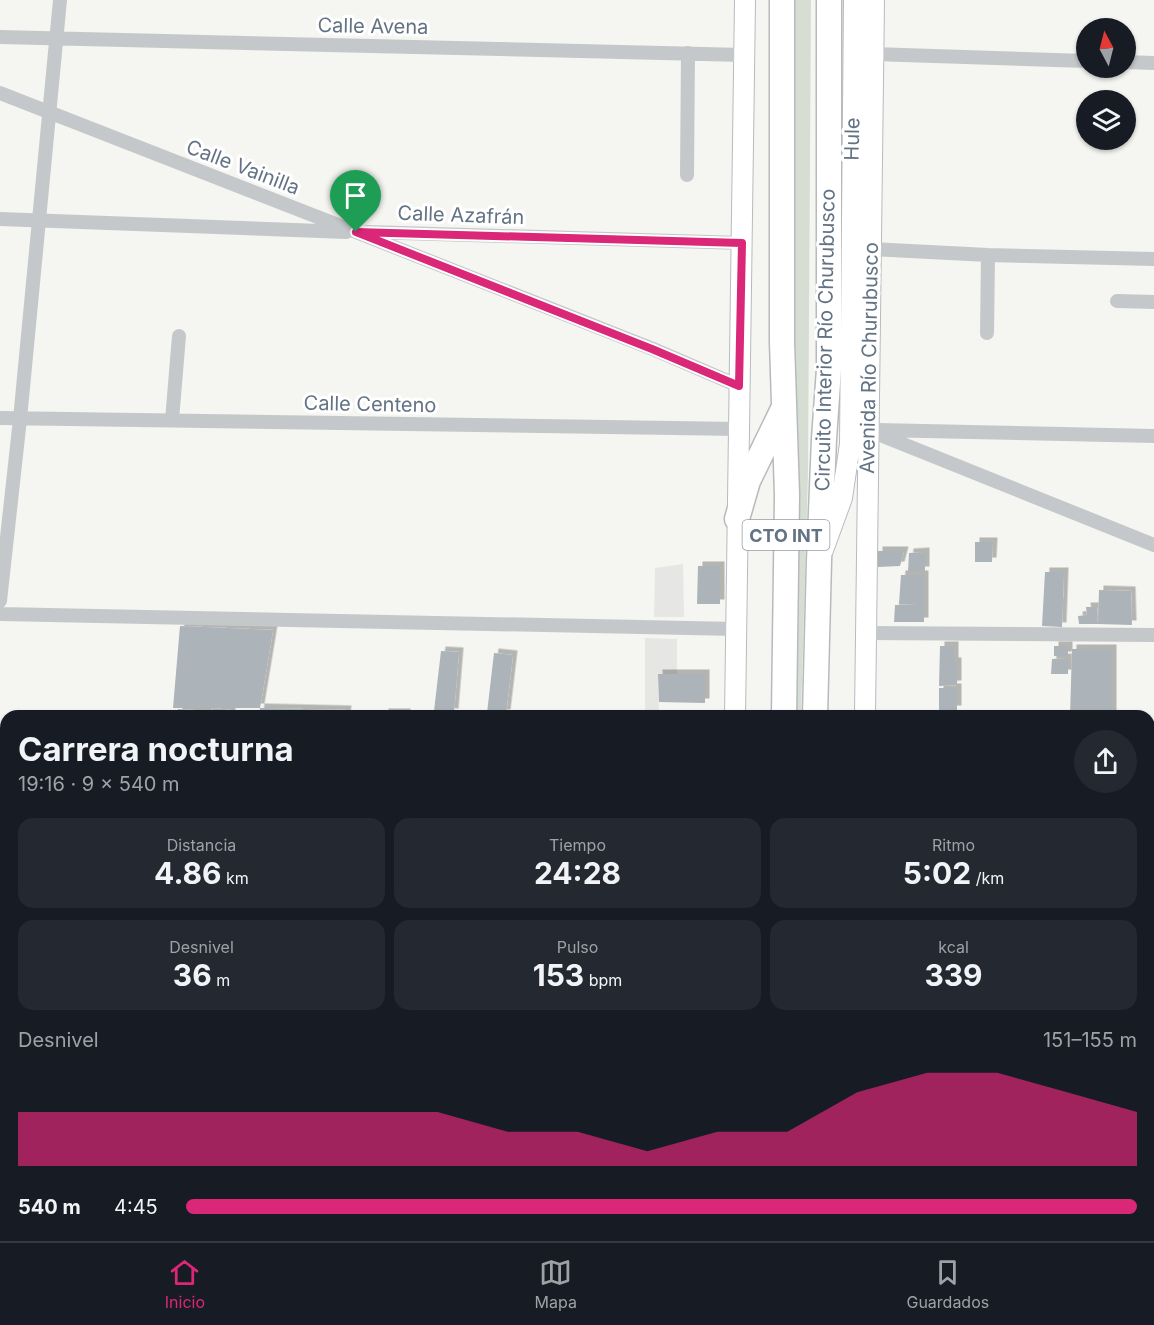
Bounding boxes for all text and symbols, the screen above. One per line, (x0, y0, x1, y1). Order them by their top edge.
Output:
street label: Calle Avena (317, 13, 429, 39)
north arrow (1076, 18, 1136, 78)
map controls (1076, 18, 1136, 150)
button: layers (1076, 90, 1136, 150)
street label: Hule (840, 117, 864, 161)
street label: Calle Vainilla (183, 134, 303, 200)
pin (330, 170, 381, 232)
icon: arrive (339, 179, 372, 212)
street label: Circuito Interior Río Churubusco (810, 188, 840, 492)
street label: Calle Azafrán (397, 201, 525, 229)
street label: Avenida Río Churubusco (855, 242, 883, 474)
street label: Calle Centeno (303, 391, 437, 417)
road number: CTO INT (742, 520, 830, 550)
text: Carrera nocturna (18, 729, 294, 769)
button: share (1074, 730, 1137, 793)
text: 19:16 · 9 × 540 m (18, 772, 180, 796)
text: Distancia (167, 835, 236, 855)
text: Tiempo (549, 835, 606, 855)
text: Ritmo (932, 835, 975, 855)
text: 4.86 (154, 855, 222, 891)
text: 24:28 (534, 855, 621, 891)
text: 5:02 (903, 855, 971, 891)
text: km (222, 868, 249, 888)
text: /km (971, 868, 1004, 888)
text: Desnivel (169, 937, 234, 957)
text: Pulso (557, 937, 598, 957)
text: kcal (938, 937, 969, 957)
text: 36 (173, 957, 212, 993)
text: 153 (533, 957, 584, 993)
text: 339 (924, 957, 983, 993)
text: m (212, 970, 230, 990)
text: bpm (584, 970, 622, 990)
text: Desnivel (18, 1028, 99, 1052)
text: 151–155 m (1043, 1028, 1137, 1052)
text: 540 m (18, 1195, 81, 1219)
text: 4:45 (114, 1195, 158, 1219)
tab: Inicio (165, 1256, 205, 1312)
tab: Mapa (535, 1256, 577, 1312)
tab: Guardados (906, 1256, 989, 1312)

